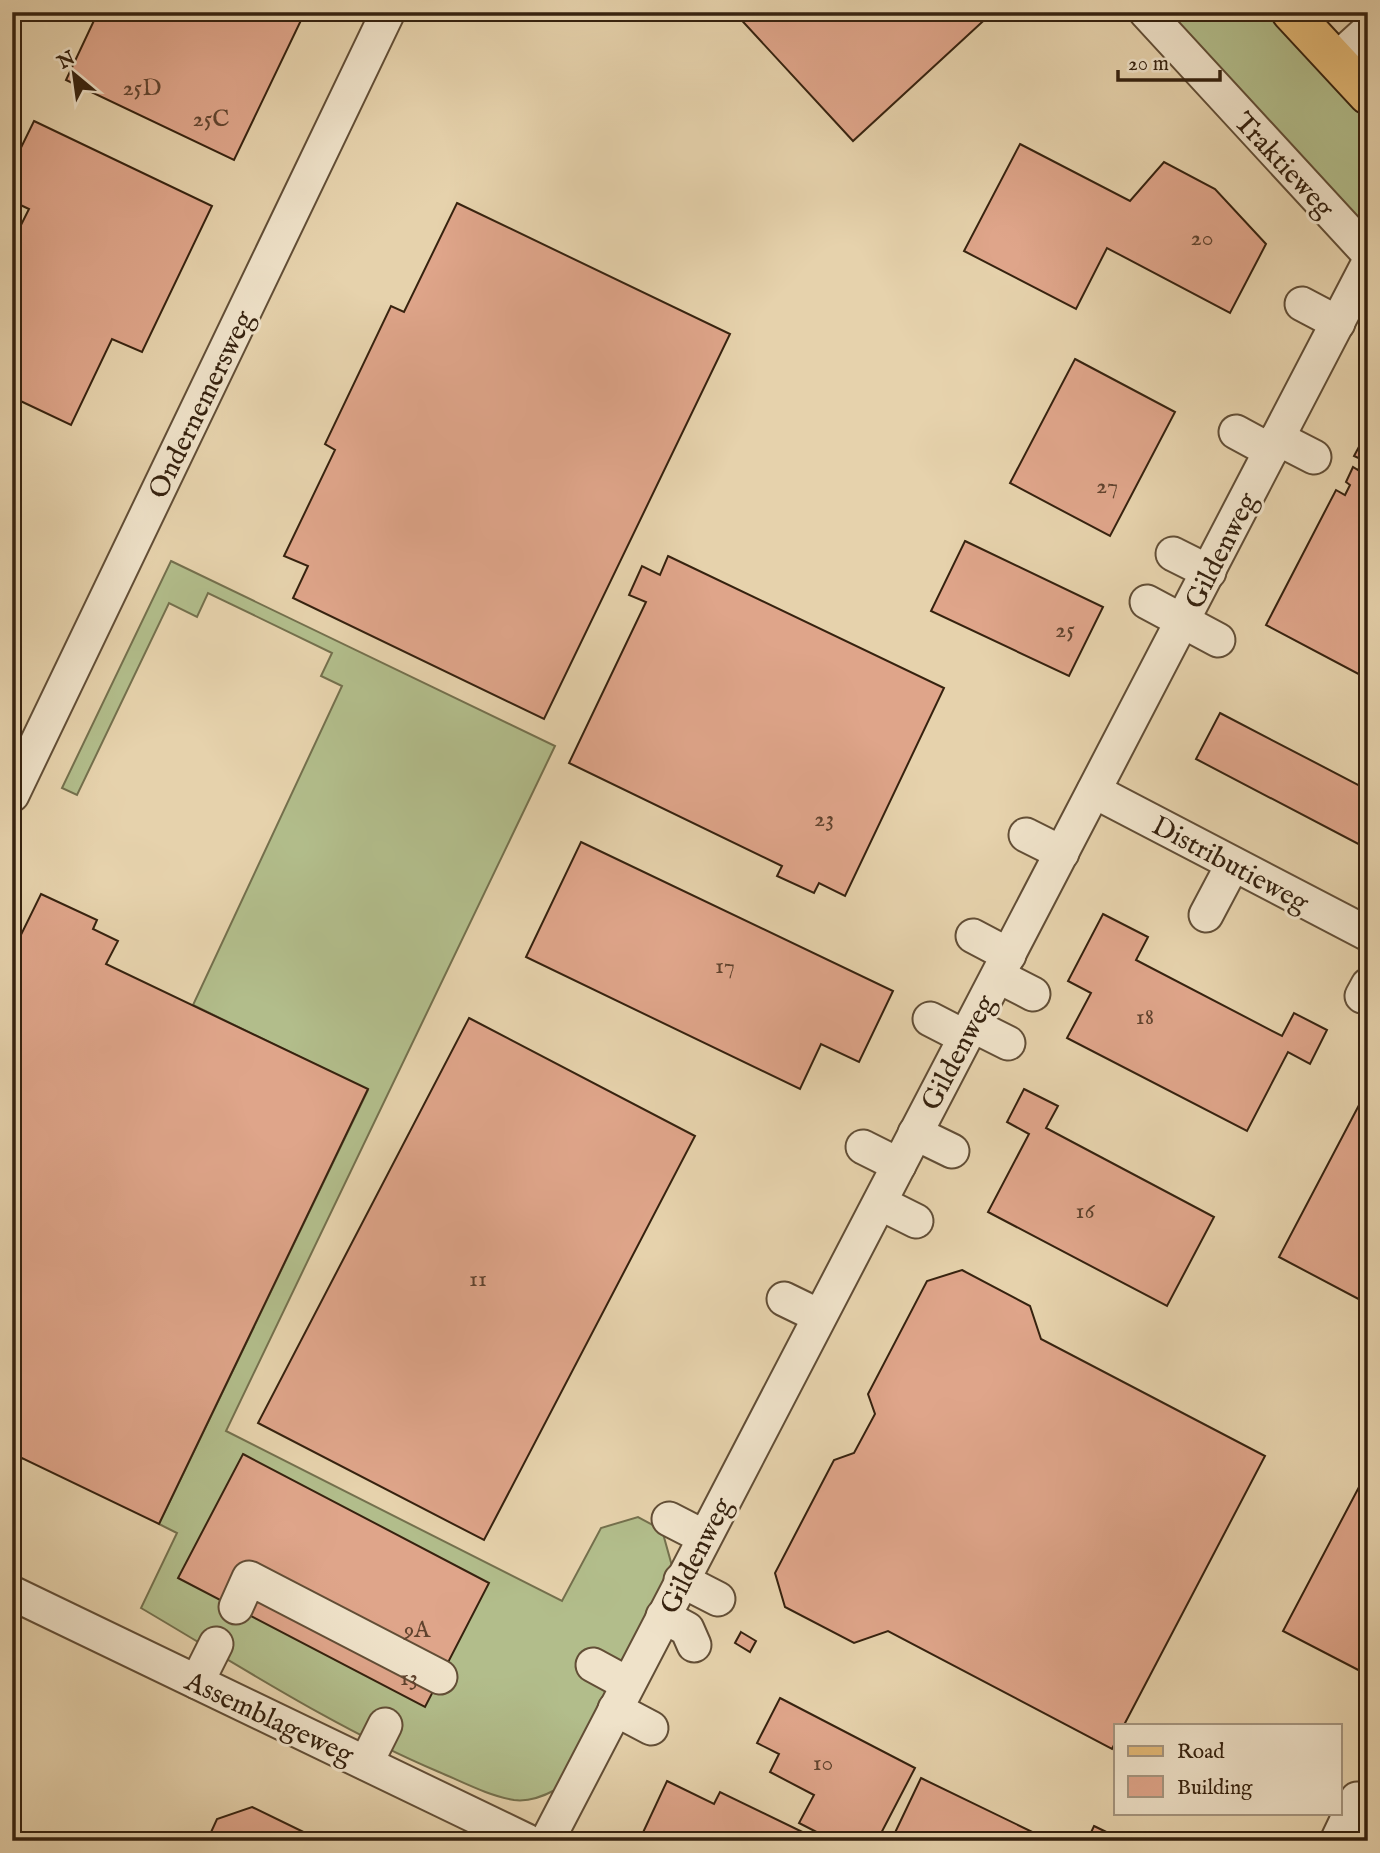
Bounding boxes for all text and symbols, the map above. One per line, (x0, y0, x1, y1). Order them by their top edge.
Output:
north arrow (38, 38, 108, 108)
scale bar (1118, 38, 1219, 82)
text: N (53, 46, 80, 76)
text: 20 m (1128, 51, 1169, 78)
house number: 25D (122, 73, 162, 104)
house number: 25C (192, 104, 230, 135)
street label: Traktieweg (1225, 106, 1341, 226)
house number: 20 (1190, 223, 1214, 254)
street label: Ondernemersweg (142, 305, 263, 505)
house number: 27 (1096, 471, 1118, 502)
street label: Gildenweg (1178, 486, 1267, 615)
house number: 25 (1055, 615, 1075, 646)
house number: 23 (814, 804, 834, 835)
street label: Distributieweg (1145, 809, 1315, 922)
house number: 17 (715, 951, 735, 982)
street label: Gildenweg (914, 989, 1005, 1117)
house number: 18 (1136, 1002, 1154, 1033)
house number: 16 (1075, 1196, 1095, 1227)
house number: 11 (469, 1264, 487, 1295)
street label: Gildenweg (653, 1491, 742, 1620)
house number: 9A (403, 1615, 431, 1646)
house number: 13 (400, 1663, 418, 1694)
street label: Assemblageweg (178, 1665, 360, 1774)
legend (1114, 1724, 1342, 1814)
text: Road (1177, 1739, 1225, 1766)
house number: 10 (813, 1748, 833, 1779)
text: Building (1177, 1775, 1253, 1802)

